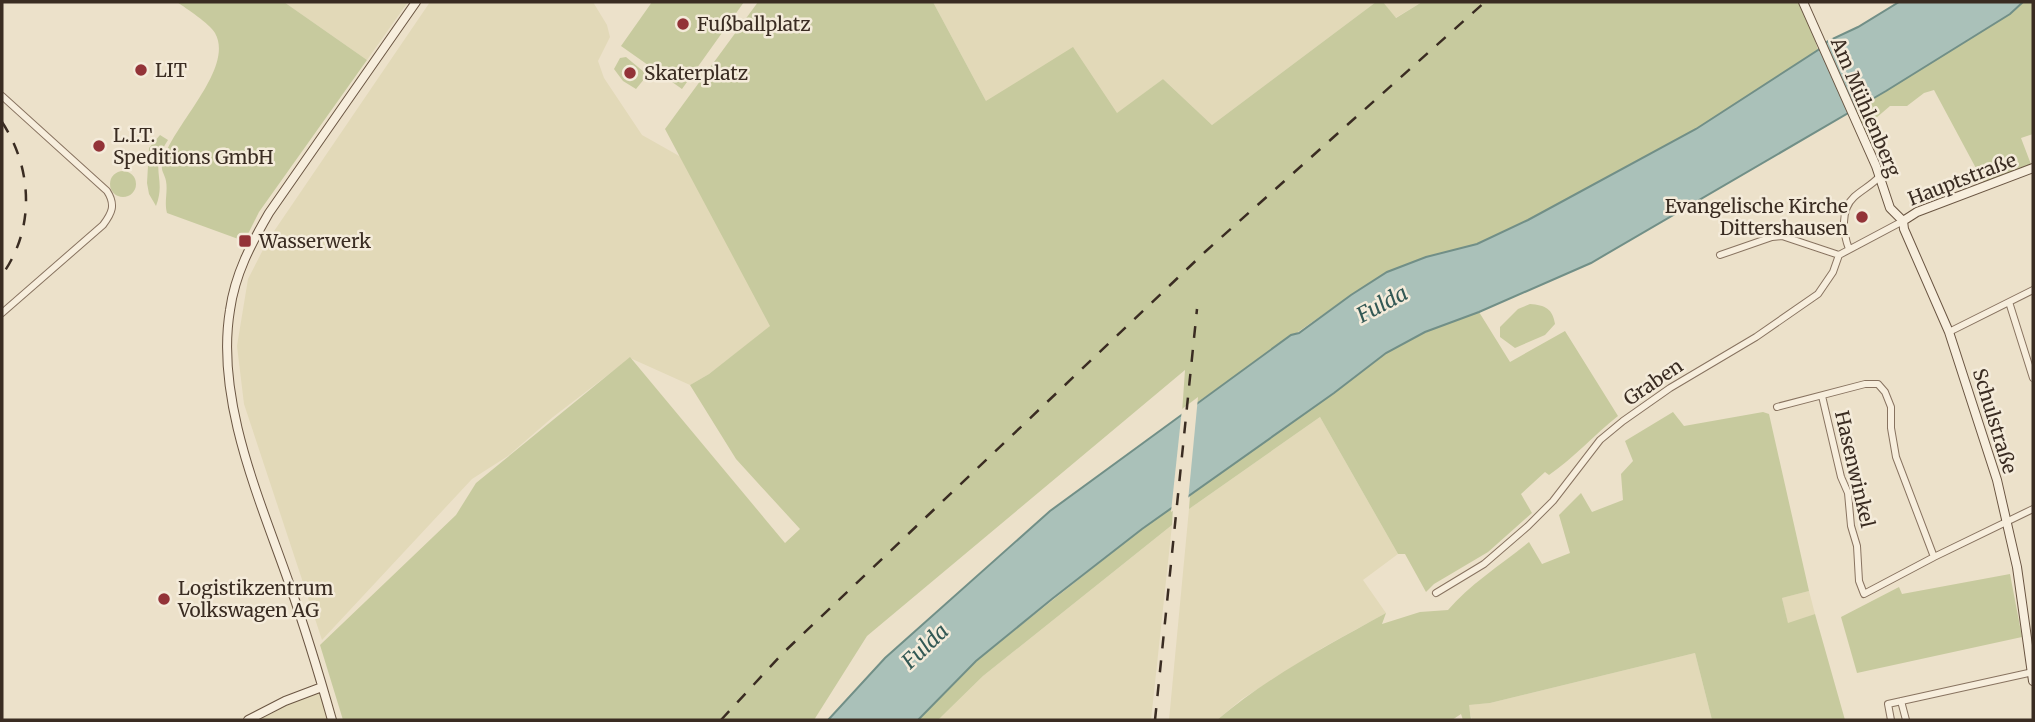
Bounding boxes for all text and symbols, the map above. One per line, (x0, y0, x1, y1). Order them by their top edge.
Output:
place label: Fußballplatz (697, 12, 811, 36)
marker: Fußballplatz (675, 16, 691, 32)
street label: Am Mühlenberg (1825, 33, 1906, 181)
place label: LIT (155, 58, 187, 82)
place label: Skaterplatz (644, 61, 748, 85)
marker: LIT (133, 62, 149, 78)
marker: Skaterplatz (622, 65, 638, 81)
place label: L.I.T. Speditions GmbH (113, 123, 273, 169)
marker: L.I.T. Speditions GmbH (91, 138, 107, 154)
street label: Hauptstraße (1905, 147, 2020, 211)
place label: Evangelische Kirche Dittershausen (1665, 194, 1848, 240)
marker: Evangelische Kirche Dittershausen (1854, 209, 1870, 225)
place label: Wasserwerk (258, 229, 371, 253)
marker: Wasserwerk (237, 233, 253, 249)
water label: Fulda (1351, 279, 1412, 329)
street label: Graben (1619, 353, 1688, 410)
street label: Schulstraße (1968, 366, 2022, 477)
street label: Hasenwinkel (1830, 408, 1880, 530)
place label: Logistikzentrum Volkswagen AG (177, 576, 334, 622)
marker: Logistikzentrum Volkswagen AG (156, 591, 172, 607)
water label: Fulda (895, 618, 954, 675)

